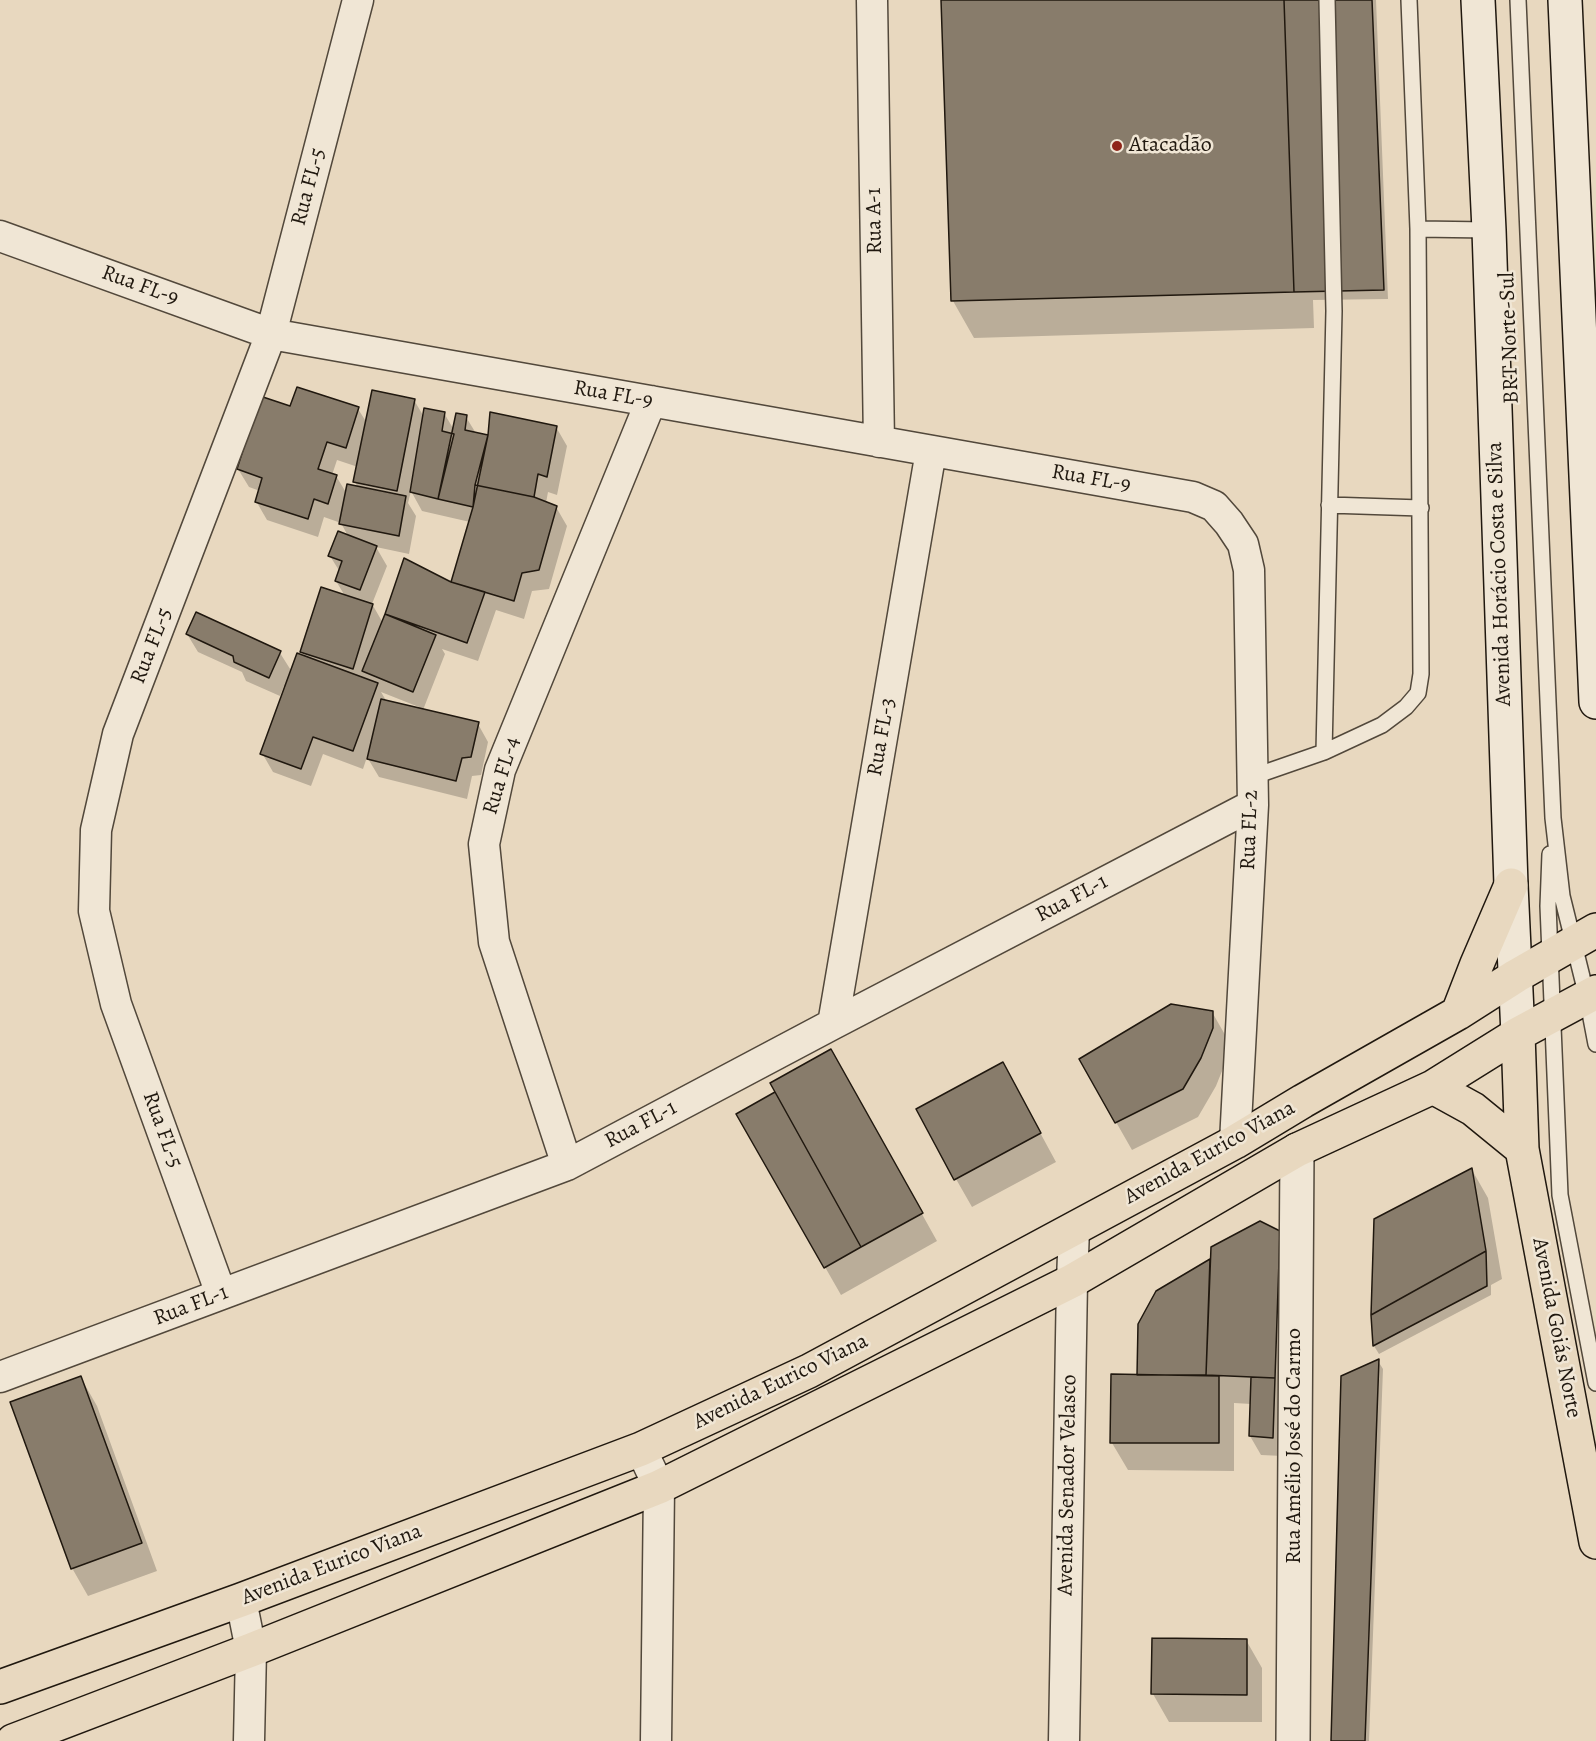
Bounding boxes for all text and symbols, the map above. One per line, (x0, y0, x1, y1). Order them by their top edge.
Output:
place label: Atacadão (1129, 133, 1212, 159)
marker: Atacadão (1110, 139, 1124, 153)
street label: Rua FL-5 (286, 145, 332, 229)
street label: Rua A-1 (861, 187, 889, 255)
street label: Rua FL-9 (98, 260, 182, 312)
street label: BRT Norte-Sul (1495, 272, 1525, 404)
street label: Rua FL-9 (571, 375, 655, 415)
street label: Avenida Horácio Costa e Silva (1482, 441, 1518, 707)
street label: Rua FL-9 (1049, 459, 1133, 499)
street label: Rua FL-5 (125, 604, 179, 688)
street label: Rua FL-3 (862, 696, 902, 778)
street label: Rua FL-4 (478, 734, 526, 818)
street label: Rua FL-2 (1235, 789, 1265, 871)
street label: Rua FL-1 (1032, 869, 1112, 929)
street label: Rua FL-5 (136, 1088, 188, 1172)
street label: Rua FL-1 (601, 1095, 681, 1155)
street label: Avenida Eurico Viana (1120, 1095, 1300, 1211)
street label: Avenida Goiás Norte (1526, 1236, 1586, 1420)
street label: Rua FL-1 (150, 1280, 232, 1332)
street label: Avenida Eurico Viana (689, 1328, 873, 1436)
street label: Rua Amélio José do Carmo (1282, 1328, 1308, 1564)
street label: Avenida Senador Velasco (1053, 1374, 1083, 1596)
street label: Avenida Eurico Viana (238, 1518, 426, 1612)

